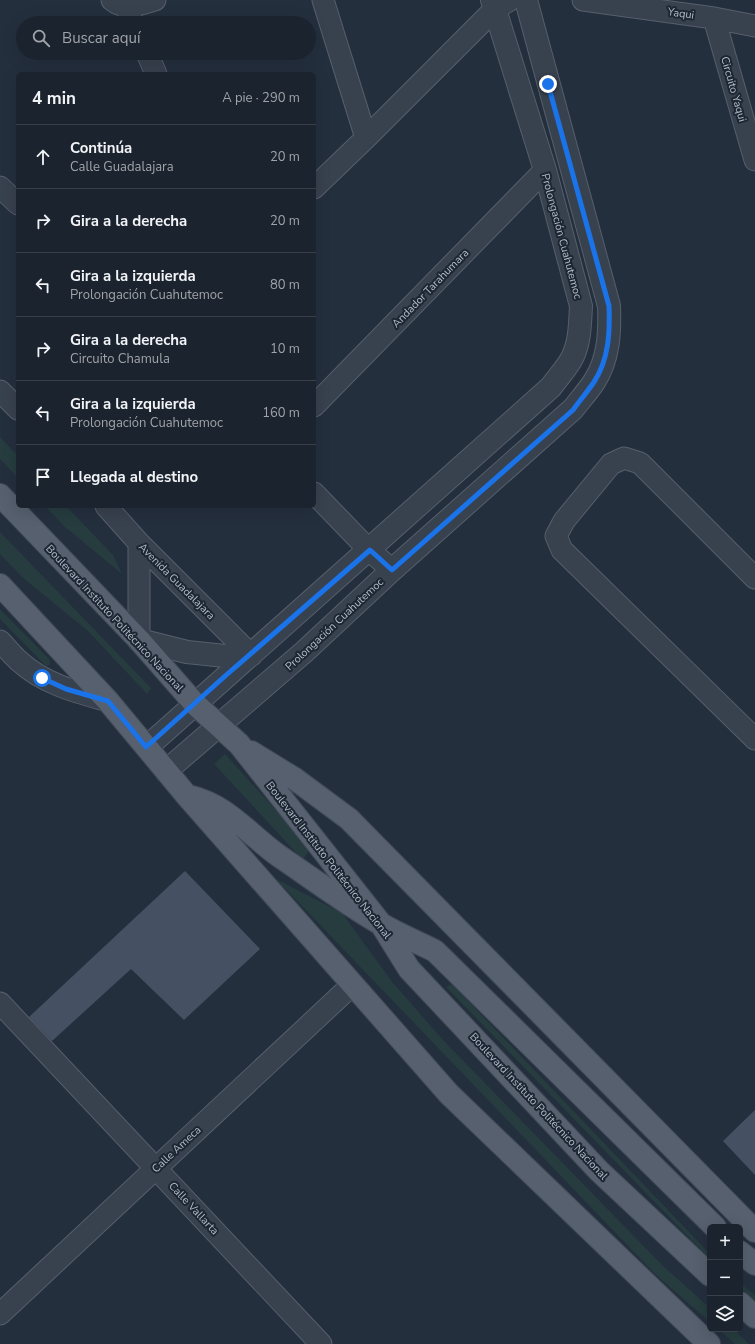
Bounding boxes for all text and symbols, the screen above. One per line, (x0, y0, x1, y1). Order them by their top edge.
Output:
street label: Yaqui (666, 4, 695, 23)
search box (16, 16, 316, 60)
icon: search (30, 27, 52, 49)
text: Buscar aquí (62, 28, 140, 48)
street label: Circuito Yaqui (717, 55, 750, 123)
route end (539, 75, 557, 93)
text: 4 min (32, 87, 76, 110)
text: A pie · 290 m (222, 89, 300, 107)
text: Continúa (70, 138, 132, 158)
icon: ahead (32, 146, 54, 168)
text: 20 m (270, 148, 300, 166)
text: Calle Guadalajara (70, 158, 174, 176)
street label: Prolongación Cuahutemoc (538, 172, 586, 301)
icon: right (32, 210, 54, 232)
text: Gira a la derecha (70, 211, 187, 231)
text: 20 m (270, 212, 300, 230)
street label: Andador Tarahumara (389, 245, 472, 331)
text: Gira a la izquierda (70, 266, 196, 286)
icon: left (32, 274, 54, 296)
text: 80 m (270, 276, 300, 294)
text: Prolongación Cuahutemoc (70, 286, 223, 304)
text: Gira a la derecha (70, 330, 187, 350)
icon: right (32, 338, 54, 360)
text: 10 m (270, 340, 300, 358)
text: Circuito Chamula (70, 350, 170, 368)
text: Gira a la izquierda (70, 394, 196, 414)
icon: left (32, 402, 54, 424)
text: 160 m (262, 404, 300, 422)
text: Prolongación Cuahutemoc (70, 414, 223, 432)
icon: arrive (32, 466, 54, 488)
text: Llegada al destino (70, 467, 198, 487)
street label: Avenida Guadalajara (135, 540, 218, 623)
street label: Boulevard Instituto Politécnico Nacional (42, 542, 187, 696)
street label: Prolongación Cuahutemoc (282, 575, 387, 674)
route start (33, 669, 51, 687)
street label: Boulevard Instituto Politécnico Nacional (262, 779, 395, 943)
street label: Boulevard Instituto Politécnico Nacional (466, 1030, 611, 1184)
street label: Calle Ameca (148, 1123, 204, 1176)
street label: Calle Vallarta (165, 1179, 222, 1238)
map controls (707, 1224, 743, 1332)
button: + (707, 1224, 743, 1260)
button: − (707, 1260, 743, 1296)
button: layers (707, 1296, 743, 1332)

